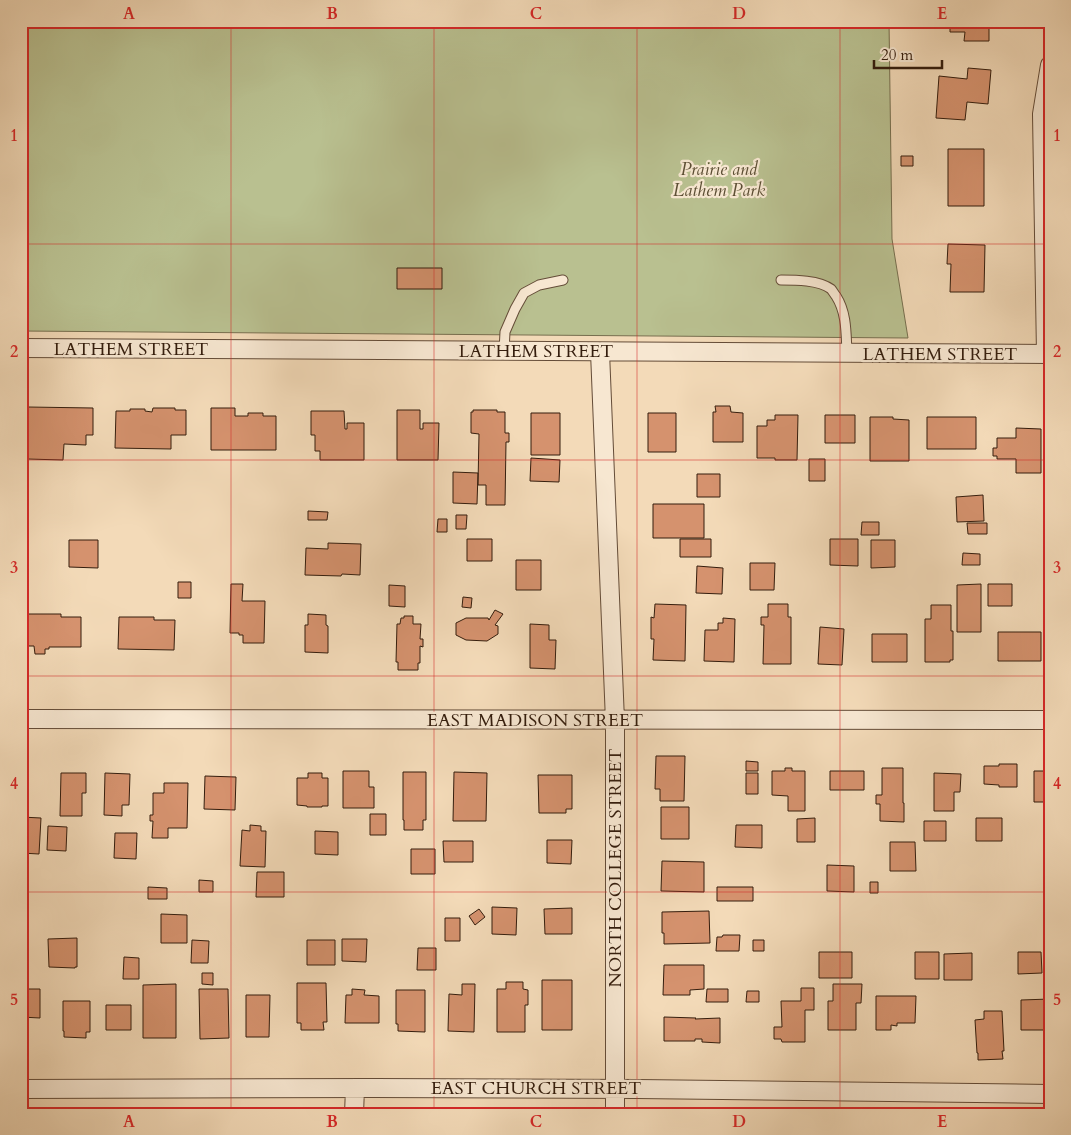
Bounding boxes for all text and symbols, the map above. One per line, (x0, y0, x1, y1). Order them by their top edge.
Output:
text: A (123, 3, 135, 25)
text: B (326, 3, 338, 25)
text: C (530, 3, 542, 25)
text: D (732, 3, 746, 25)
text: E (937, 3, 947, 25)
scale bar (874, 38, 941, 70)
text: 20 m (881, 45, 913, 65)
text: 1 (10, 125, 18, 147)
text: 1 (1053, 125, 1061, 147)
park label: Prairie and Lathem Park (673, 157, 765, 203)
street label: LATHEM STREET (54, 337, 208, 362)
street label: LATHEM STREET (459, 339, 613, 364)
text: 2 (10, 341, 18, 363)
text: 2 (1053, 341, 1061, 363)
street label: LATHEM STREET (863, 342, 1017, 367)
text: 3 (10, 557, 18, 579)
text: 3 (1053, 557, 1061, 579)
street label: EAST MADISON STREET (427, 708, 643, 733)
street label: NORTH COLLEGE STREET (603, 749, 628, 987)
text: 4 (10, 773, 18, 795)
text: 4 (1053, 773, 1061, 795)
text: 5 (10, 989, 18, 1011)
text: 5 (1053, 989, 1061, 1011)
street label: EAST CHURCH STREET (431, 1076, 641, 1101)
text: A (123, 1111, 135, 1133)
text: B (326, 1111, 338, 1133)
text: C (530, 1111, 542, 1133)
text: D (732, 1111, 746, 1133)
text: E (937, 1111, 947, 1133)

